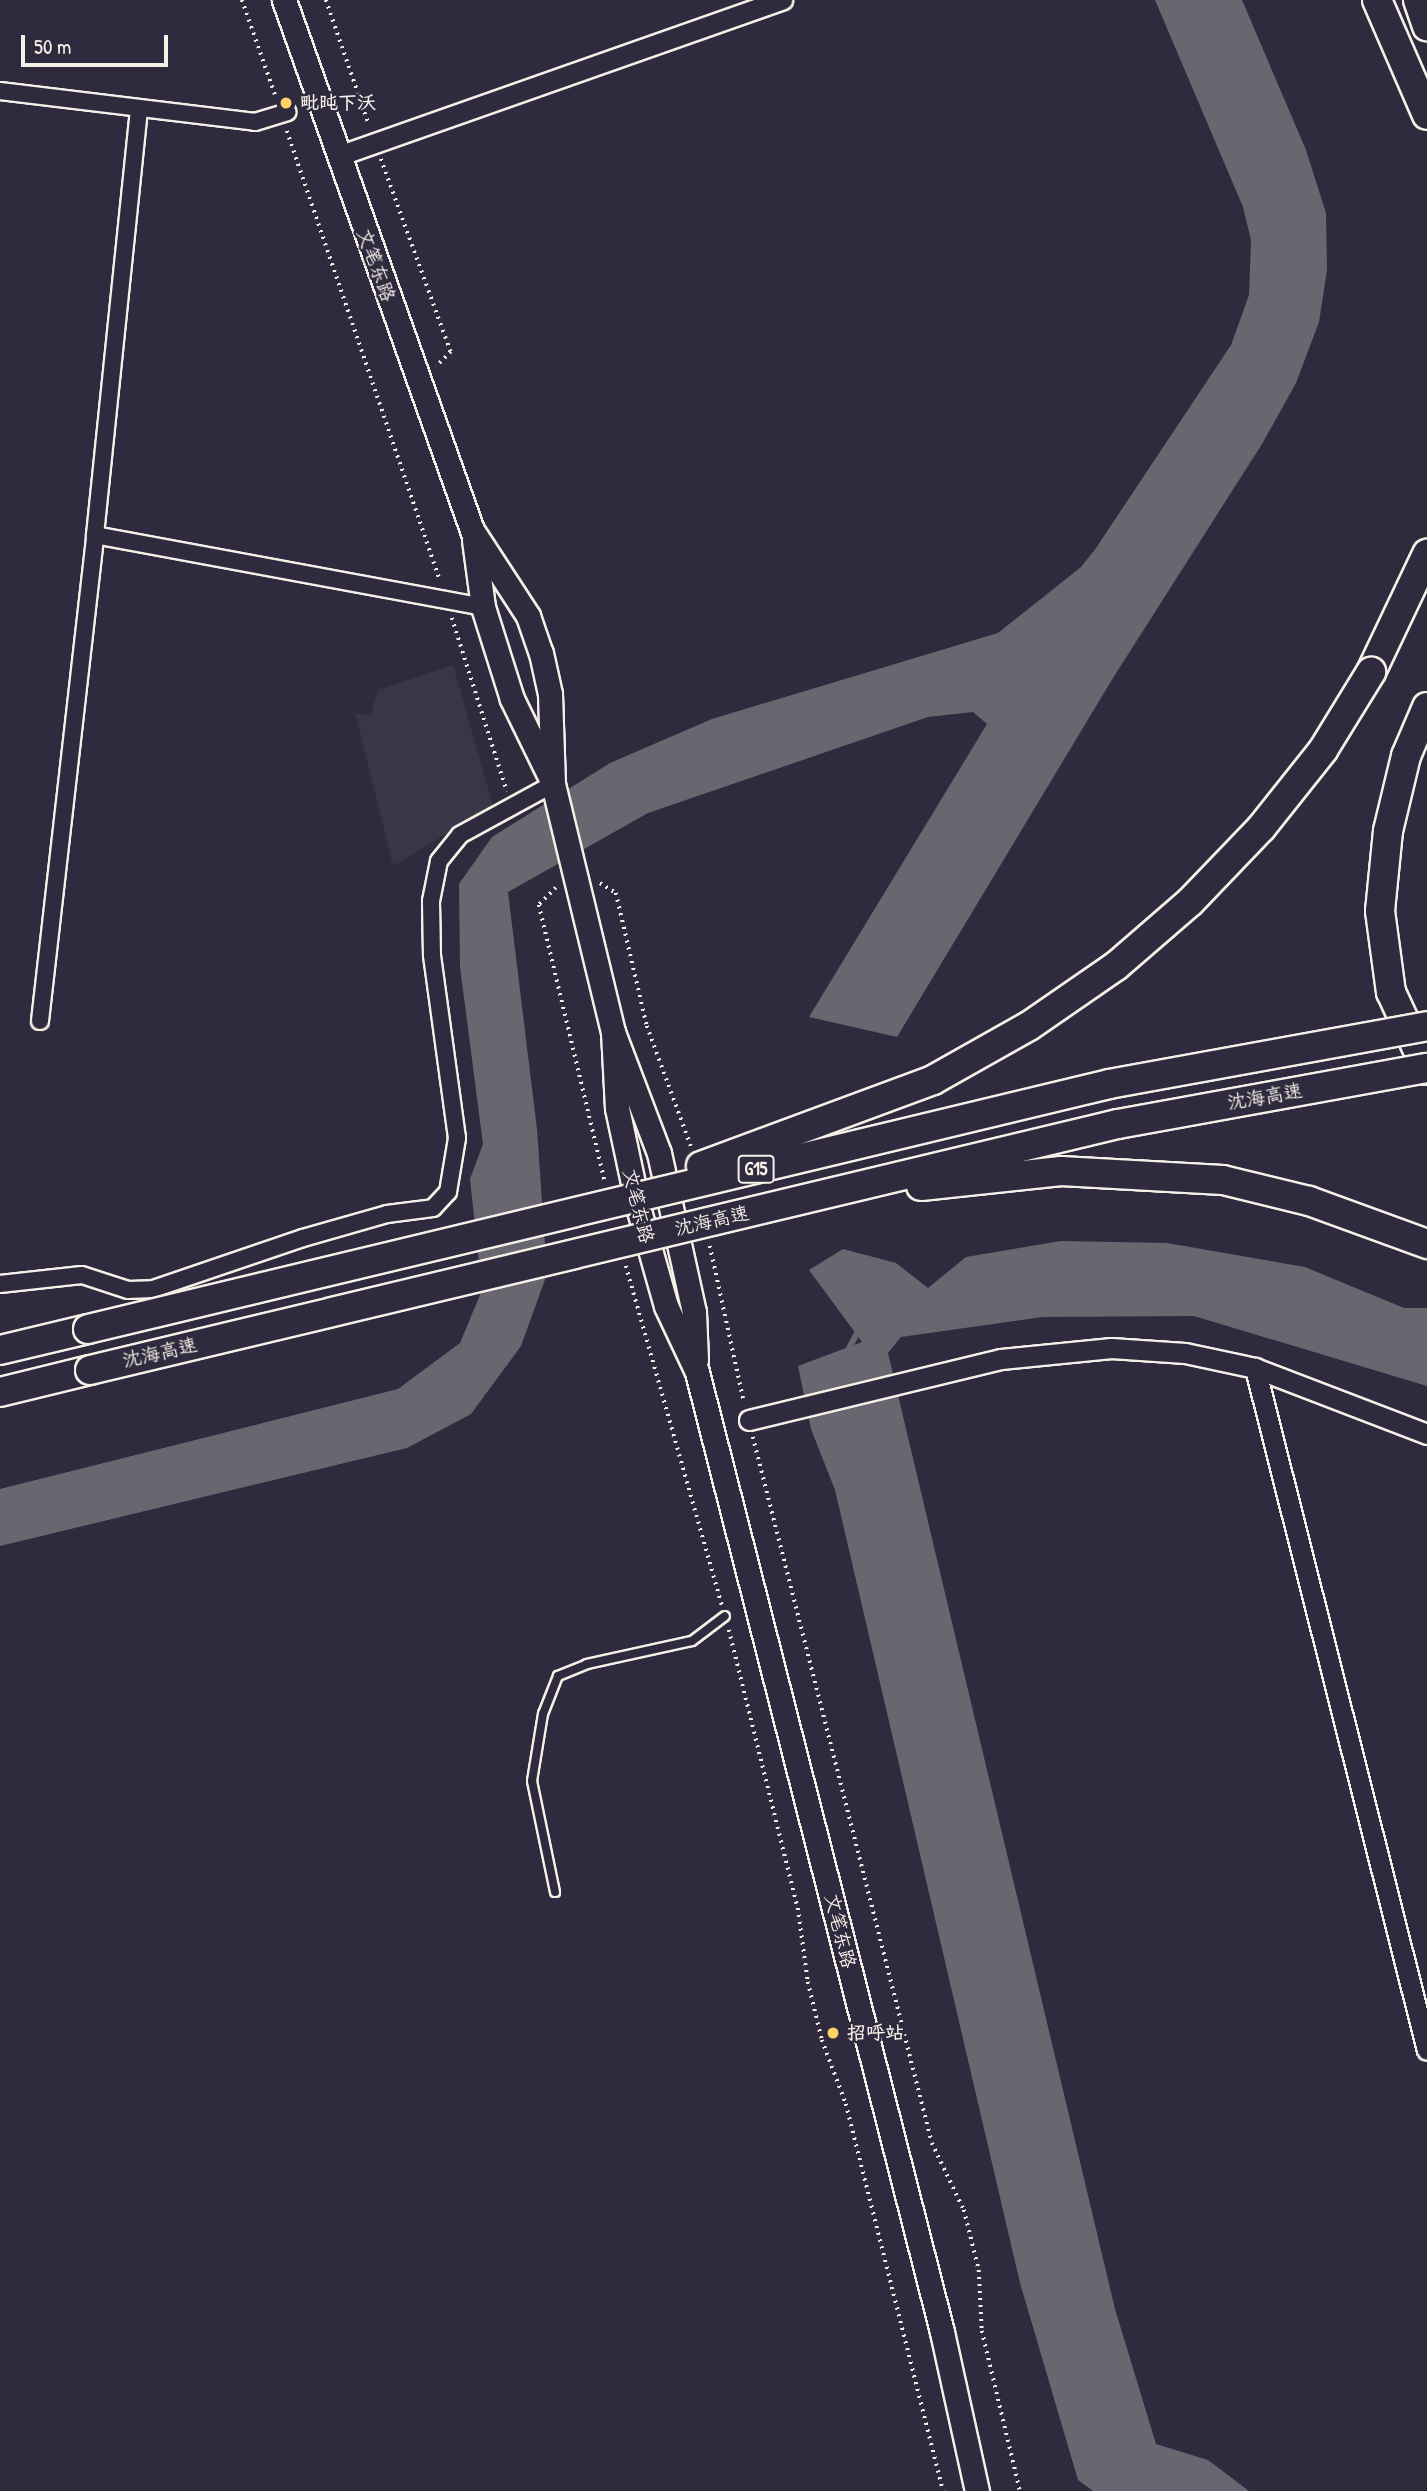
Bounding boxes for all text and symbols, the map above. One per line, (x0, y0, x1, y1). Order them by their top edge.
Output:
scale bar (24, 21, 172, 65)
text: 50 m (34, 32, 71, 61)
place label: 毗旽下沃 (300, 92, 376, 114)
marker: 毗旽下沃 (278, 95, 294, 111)
street label: 文笔东路 (352, 225, 400, 305)
street label: 沈海高速 (1226, 1079, 1304, 1115)
road number: G15 (737, 1154, 775, 1184)
street label: 文笔东路 (618, 1166, 658, 1246)
street label: 沈海高速 (672, 1201, 752, 1241)
street label: 沈海高速 (120, 1333, 200, 1373)
street label: 文笔东路 (820, 1891, 860, 1971)
place label: 招呼站 (847, 2022, 904, 2044)
marker: 招呼站 (825, 2025, 841, 2041)

